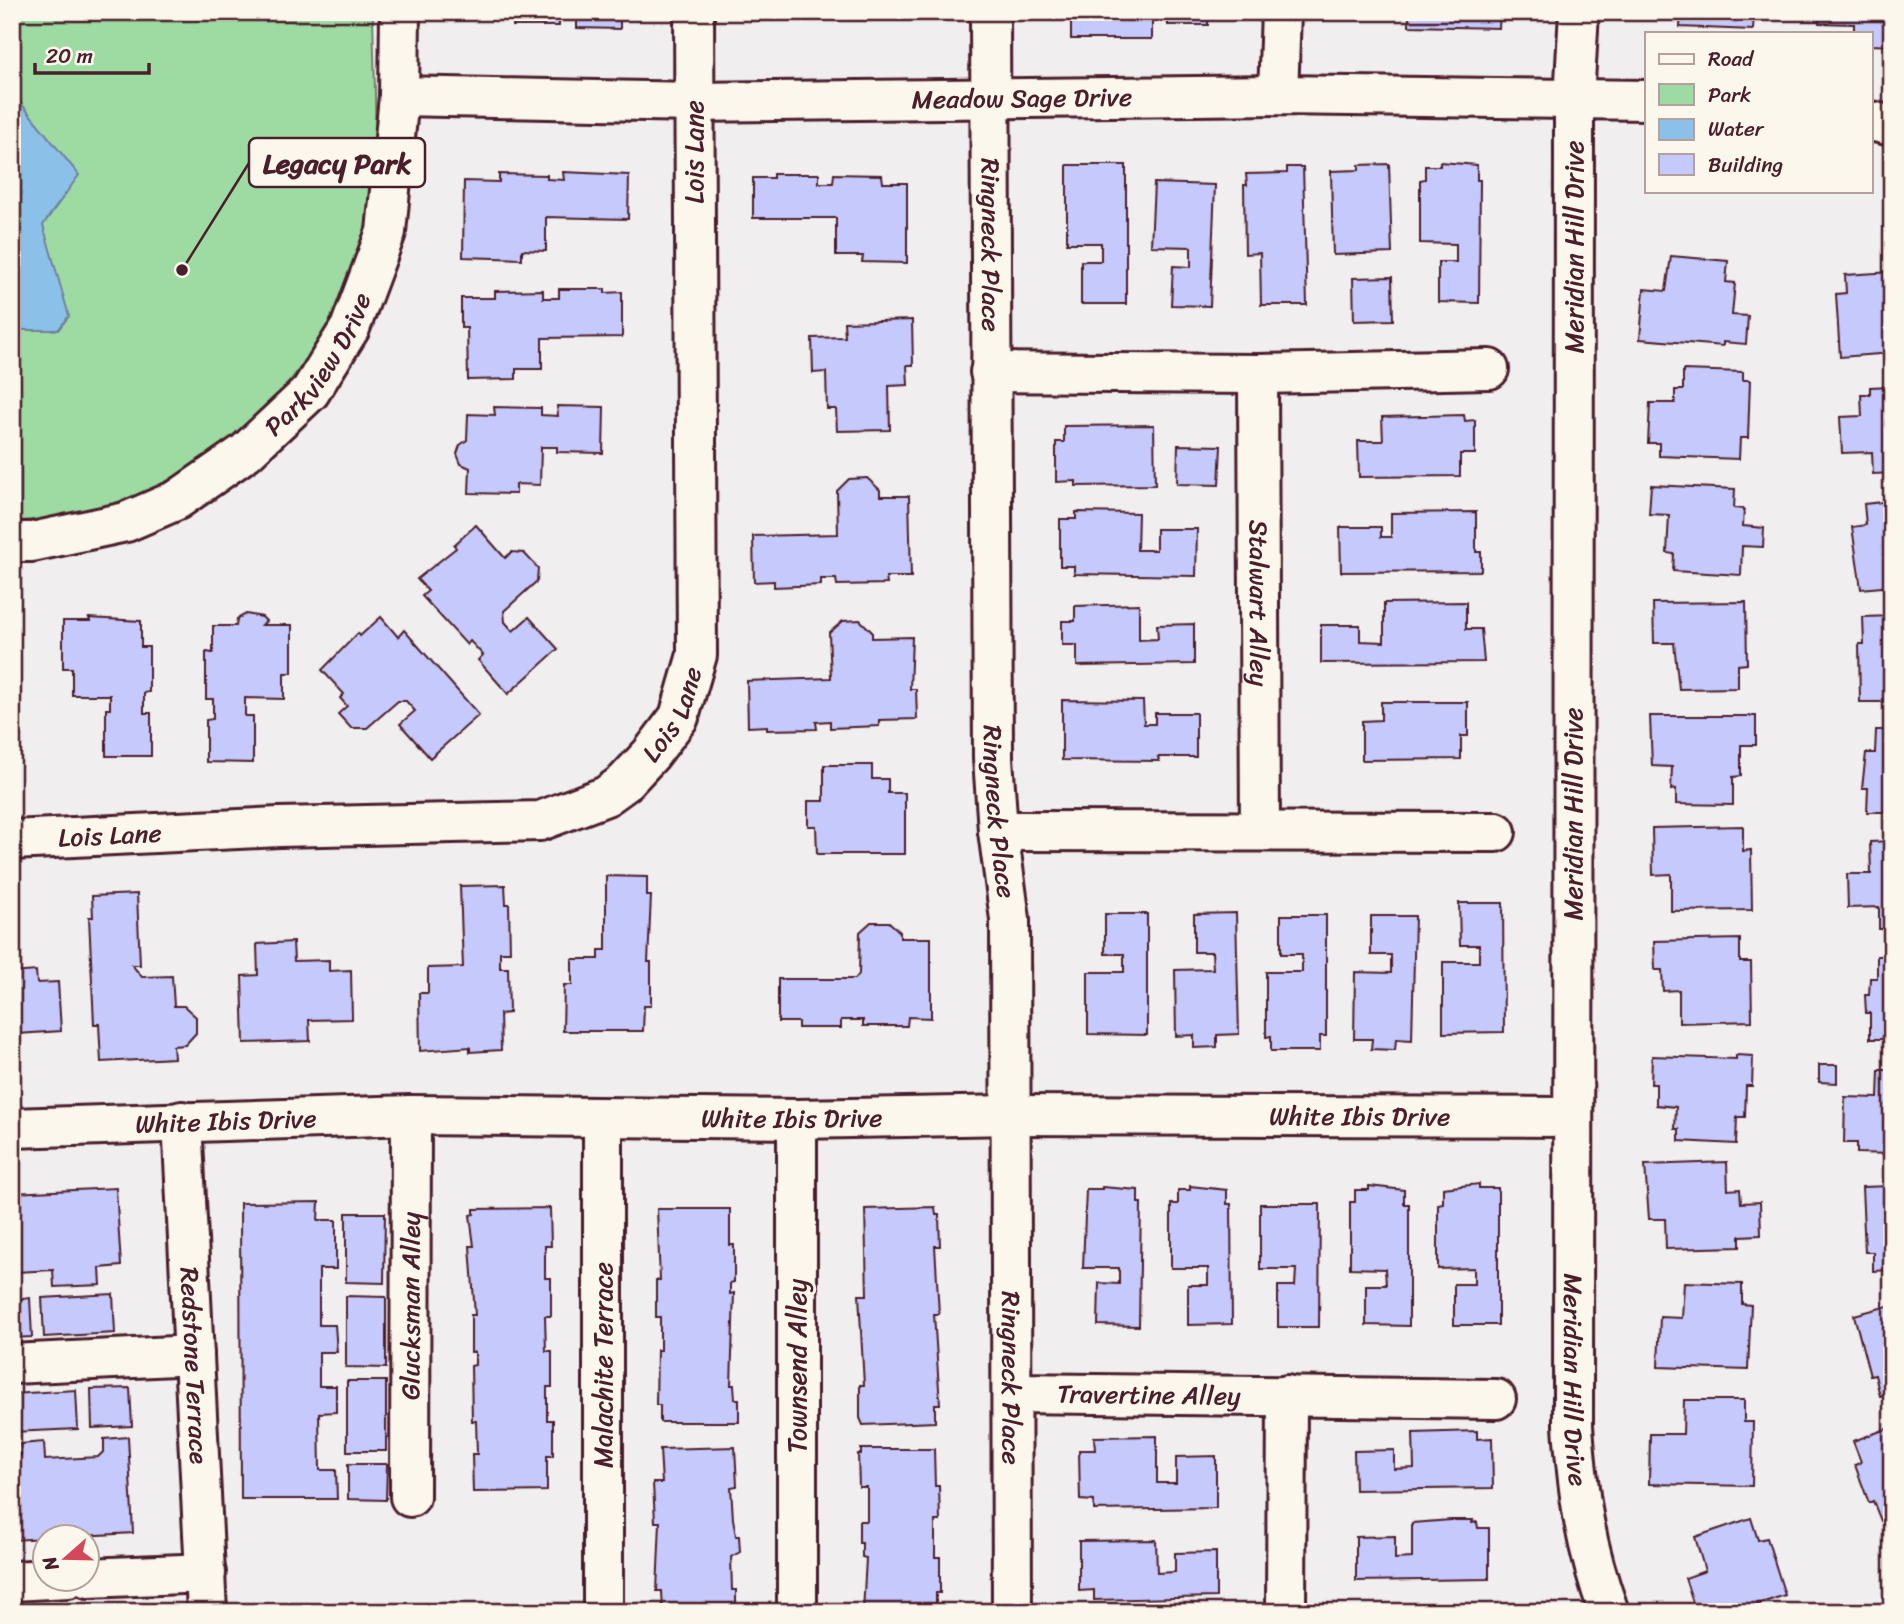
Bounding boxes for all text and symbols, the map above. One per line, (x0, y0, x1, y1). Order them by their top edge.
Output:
scale bar (35, 32, 149, 76)
legend (1645, 32, 1872, 192)
text: 20 m (46, 37, 93, 75)
text: Road (1708, 40, 1755, 78)
street label: Meadow Sage Drive (911, 74, 1132, 122)
text: Park (1708, 76, 1751, 114)
street label: Lois Lane (671, 100, 717, 204)
text: Water (1708, 110, 1765, 148)
callout: Legacy Park (249, 138, 425, 187)
text: Legacy Park (263, 139, 412, 188)
street label: Meridian Hill Drive (1551, 140, 1597, 354)
text: Building (1708, 146, 1784, 184)
street label: Ringneck Place (968, 158, 1014, 332)
street label: Parkview Drive (253, 286, 384, 448)
street label: Stalwart Alley (1236, 519, 1282, 687)
street label: Lois Lane (629, 661, 715, 772)
street label: Meridian Hill Drive (1550, 707, 1596, 921)
street label: Ringneck Place (970, 725, 1030, 901)
street label: Lois Lane (57, 810, 163, 861)
street label: White Ibis Drive (1269, 1093, 1450, 1140)
street label: White Ibis Drive (701, 1094, 883, 1142)
street label: White Ibis Drive (134, 1095, 317, 1147)
street label: Glucksman Alley (387, 1211, 434, 1400)
street label: Malachite Terrace (580, 1262, 626, 1468)
street label: Redstone Terrace (166, 1266, 222, 1466)
street label: Meridian Hill Drive (1550, 1273, 1602, 1489)
street label: Townsend Alley (774, 1278, 820, 1453)
street label: Ringneck Place (988, 1291, 1035, 1465)
street label: Travertine Alley (1057, 1371, 1242, 1419)
north arrow (32, 1522, 102, 1592)
text: N (32, 1551, 69, 1576)

